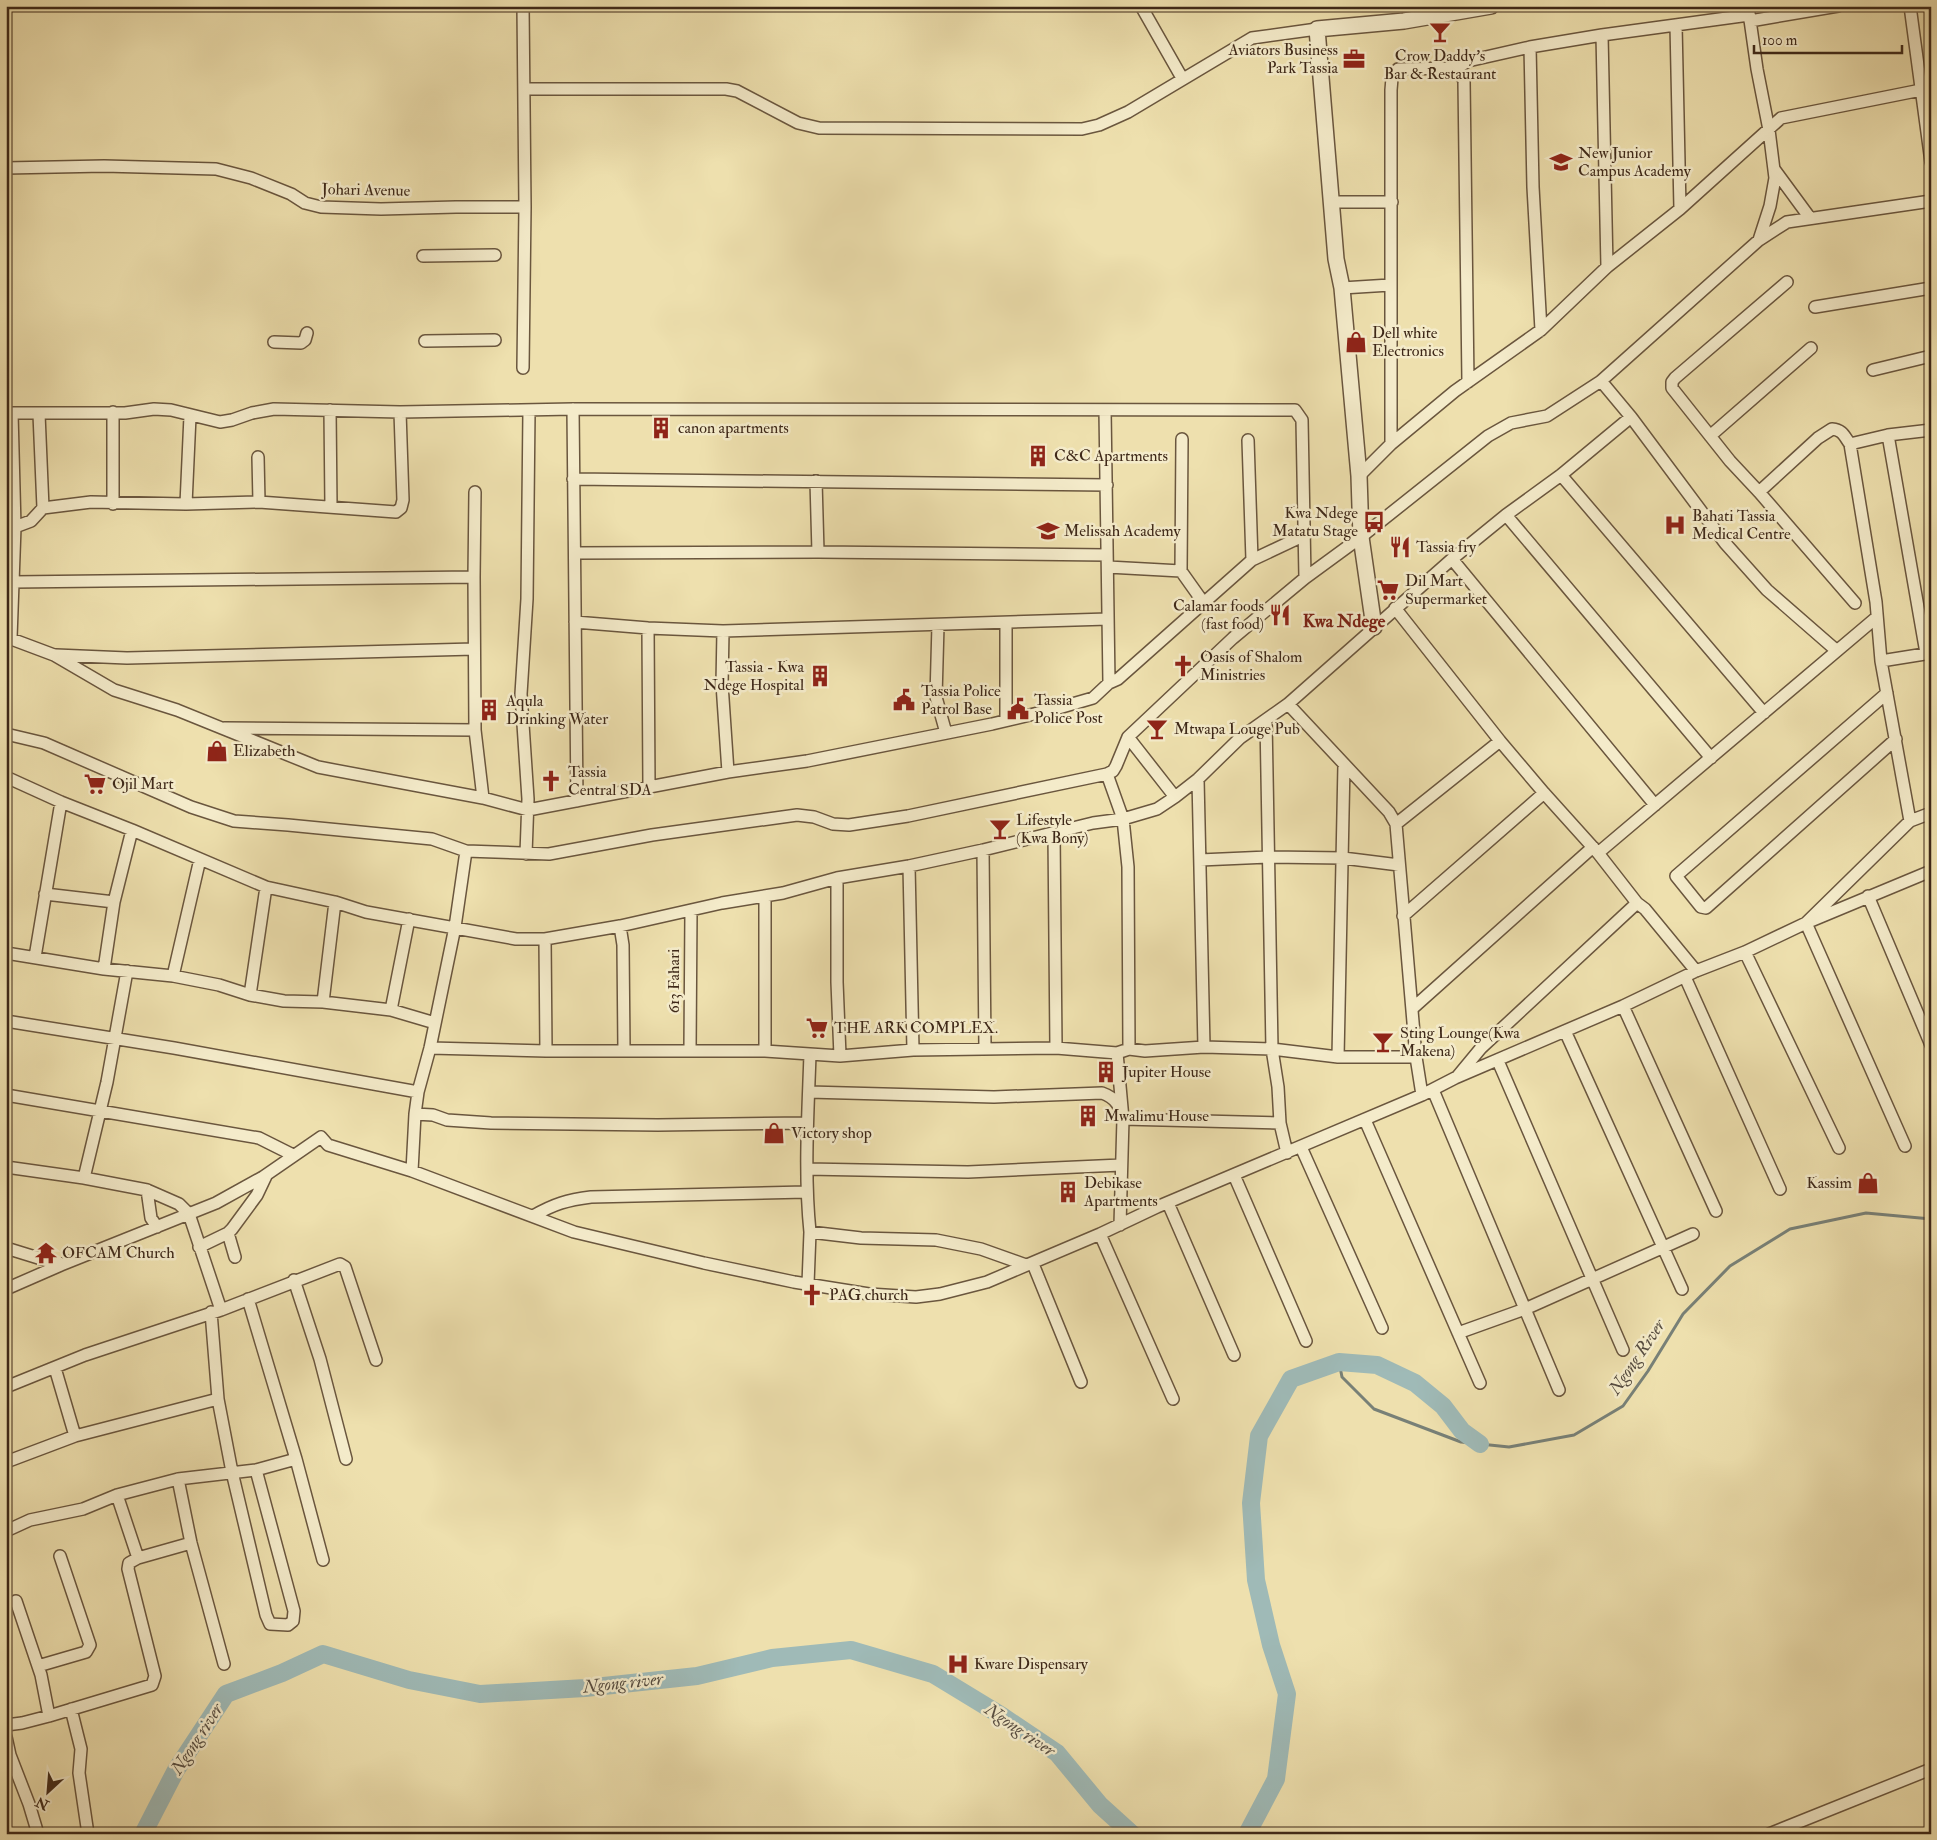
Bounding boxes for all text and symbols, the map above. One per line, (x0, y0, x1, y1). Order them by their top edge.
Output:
bar icon: Crow Daddy's Bar & Restaurant (1427, 19, 1453, 45)
scale bar (1754, 22, 1902, 54)
text: 100 m (1762, 31, 1798, 50)
place label: Aviators Business Park Tassia (1227, 40, 1338, 78)
office icon: Aviators Business Park Tassia (1341, 46, 1367, 72)
place label: Crow Daddy's Bar & Restaurant (1384, 46, 1496, 84)
place label: New Junior Campus Academy (1578, 143, 1692, 182)
school or university icon: New Junior Campus Academy (1548, 149, 1574, 175)
street label: Johari Avenue (320, 179, 411, 202)
place label: Dell white Electronics (1372, 323, 1444, 361)
shop icon: Dell white Electronics (1343, 329, 1369, 355)
building icon: canon apartments (648, 415, 674, 441)
place label: canon apartments (678, 418, 789, 439)
building icon: C&C Apartments (1025, 443, 1051, 469)
place label: C&C Apartments (1054, 446, 1168, 467)
place label: Kwa Ndege Matatu Stage (1272, 503, 1358, 541)
place label: Bahati Tassia Medical Centre (1692, 506, 1791, 544)
bus stop icon: Kwa Ndege Matatu Stage (1361, 509, 1387, 535)
hospital icon: Bahati Tassia Medical Centre (1662, 512, 1688, 538)
school or university icon: Melissah Academy (1035, 518, 1061, 544)
place label: Melissah Academy (1064, 521, 1181, 541)
restaurant icon: Tassia fry (1387, 534, 1413, 560)
place label: Tassia fry (1416, 537, 1477, 557)
place label: Dil Mart Supermarket (1405, 571, 1487, 610)
supermarket icon: Dil Mart Supermarket (1375, 577, 1401, 603)
place label: Calamar foods (fast food) (1173, 596, 1264, 634)
restaurant icon: Calamar foods (fast food) (1267, 602, 1293, 628)
district label: Kwa Ndege (1303, 610, 1386, 633)
place label: Oasis of Shalom Ministries (1200, 647, 1303, 685)
church icon: Oasis of Shalom Ministries (1170, 653, 1196, 679)
place label: Tassia - Kwa Ndege Hospital (703, 657, 804, 696)
building icon: Tassia - Kwa Ndege Hospital (807, 663, 833, 689)
place label: Tassia Police Patrol Base (921, 681, 1001, 719)
public building icon: Tassia Police Patrol Base (891, 687, 917, 713)
place label: Tassia Police Post (1034, 690, 1103, 728)
place label: Aqula Drinking Water (505, 691, 608, 729)
public building icon: Tassia Police Post (1005, 696, 1031, 722)
building icon: Aqula Drinking Water (476, 697, 502, 723)
bar icon: Mtwapa Louge Pub (1144, 716, 1170, 742)
place label: Mtwapa Louge Pub (1174, 719, 1300, 740)
shop icon: Elizabeth (204, 738, 230, 764)
place label: Elizabeth (233, 741, 296, 761)
place label: Tassia Central SDA (568, 762, 652, 800)
church icon: Tassia Central SDA (538, 768, 564, 794)
supermarket icon: Ojil Mart (82, 771, 108, 797)
place label: Ojil Mart (112, 774, 174, 794)
place label: Lifestyle (Kwa Bony) (1016, 810, 1088, 848)
bar icon: Lifestyle (Kwa Bony) (987, 816, 1013, 842)
street label: 613 Fahari (664, 949, 684, 1013)
supermarket icon: THE ARK COMPLEX. (804, 1015, 830, 1041)
place label: THE ARK COMPLEX. (834, 1018, 998, 1038)
place label: Sting Lounge(Kwa Makena) (1400, 1023, 1520, 1061)
bar icon: Sting Lounge(Kwa Makena) (1370, 1029, 1396, 1055)
building icon: Jupiter House (1093, 1059, 1119, 1085)
place label: Jupiter House (1121, 1062, 1211, 1083)
building icon: Mwalimu House (1075, 1103, 1101, 1129)
place label: Mwalimu House (1104, 1106, 1209, 1126)
shop icon: Victory shop (761, 1120, 787, 1146)
place label: Victory shop (791, 1123, 872, 1144)
shop icon: Kassim (1855, 1170, 1881, 1196)
place label: Debikase Apartments (1083, 1173, 1158, 1212)
place label: Kassim (1807, 1173, 1853, 1193)
building icon: Debikase Apartments (1055, 1179, 1081, 1205)
temple icon: OFCAM Church (33, 1240, 59, 1266)
place label: OFCAM Church (62, 1243, 175, 1263)
church icon: PAG church (799, 1282, 825, 1308)
place label: PAG church (829, 1285, 909, 1305)
water label: Ngong River (1603, 1314, 1671, 1400)
hospital icon: Kware Dispensary (945, 1651, 971, 1677)
place label: Kware Dispensary (974, 1654, 1089, 1675)
water label: Ngong river (581, 1667, 665, 1699)
water label: Ngong river (165, 1698, 229, 1780)
water label: Ngong river (980, 1698, 1061, 1763)
north arrow (22, 1768, 72, 1818)
text: N (33, 1793, 53, 1814)

